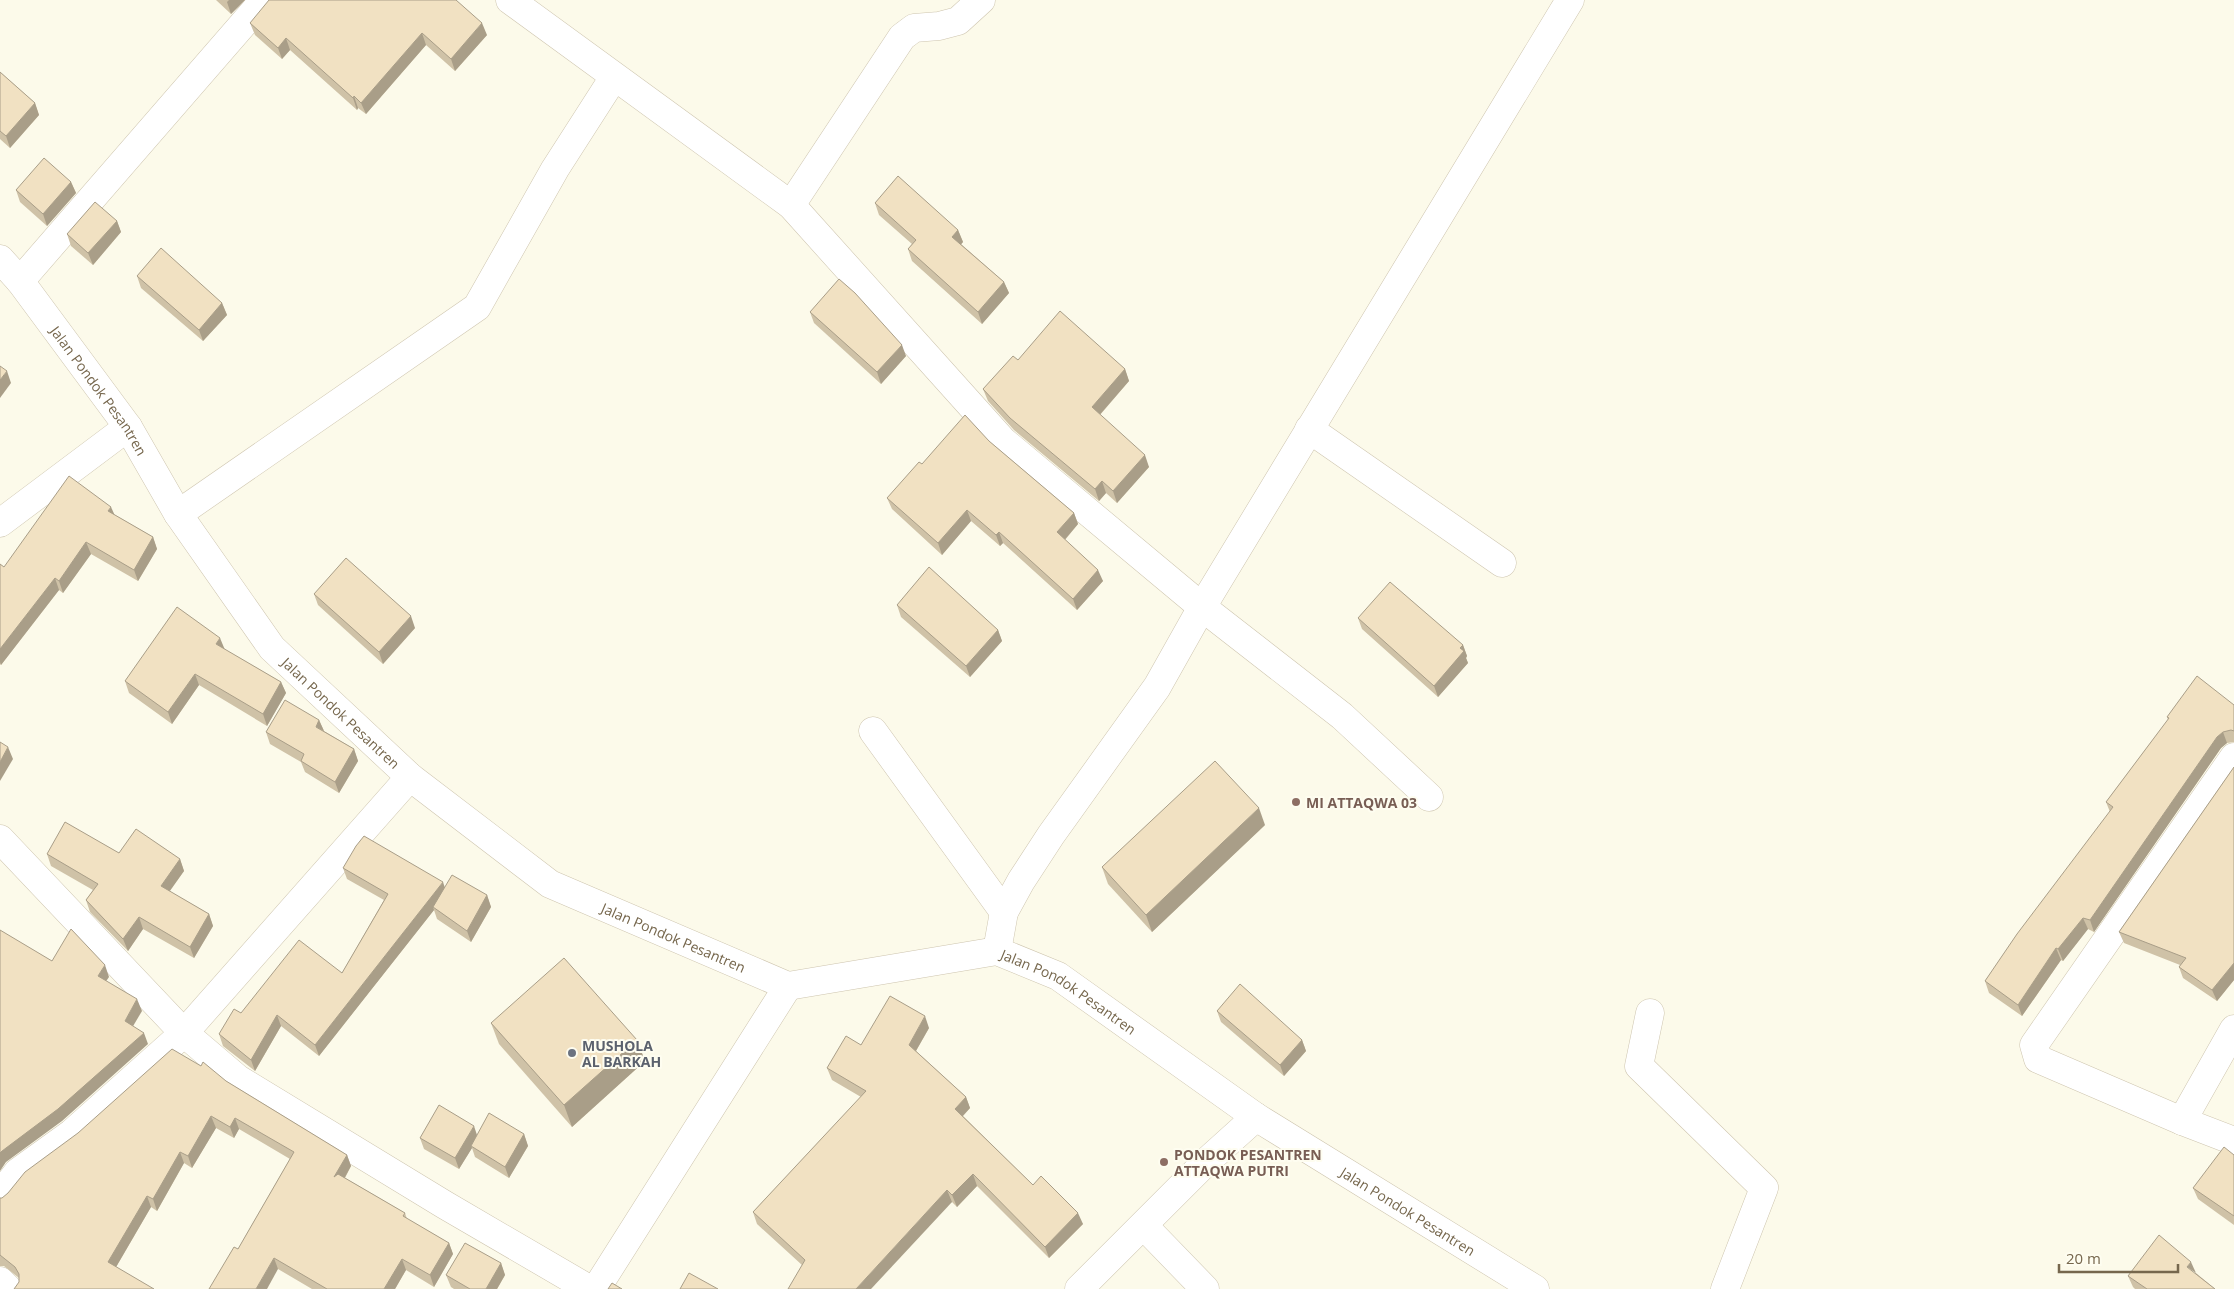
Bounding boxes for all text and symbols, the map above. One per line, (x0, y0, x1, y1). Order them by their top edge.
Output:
street label: Jalan Pondok Pesantren (45, 320, 152, 459)
street label: Jalan Pondok Pesantren (277, 651, 404, 773)
place label: MI ATTAQWA 03 (1306, 793, 1417, 812)
marker: MI ATTAQWA 03 (1290, 796, 1302, 808)
street label: Jalan Pondok Pesantren (597, 897, 749, 976)
street label: Jalan Pondok Pesantren (996, 943, 1140, 1038)
place label: MUSHOLA AL BARKAH (582, 1036, 661, 1071)
marker: MUSHOLA AL BARKAH (566, 1047, 578, 1059)
place label: PONDOK PESANTREN ATTAQWA PUTRI (1174, 1145, 1322, 1180)
marker: PONDOK PESANTREN ATTAQWA PUTRI (1158, 1156, 1170, 1168)
street label: Jalan Pondok Pesantren (1335, 1161, 1479, 1260)
scale bar (2059, 1242, 2178, 1274)
text: 20 m (2066, 1248, 2101, 1268)

